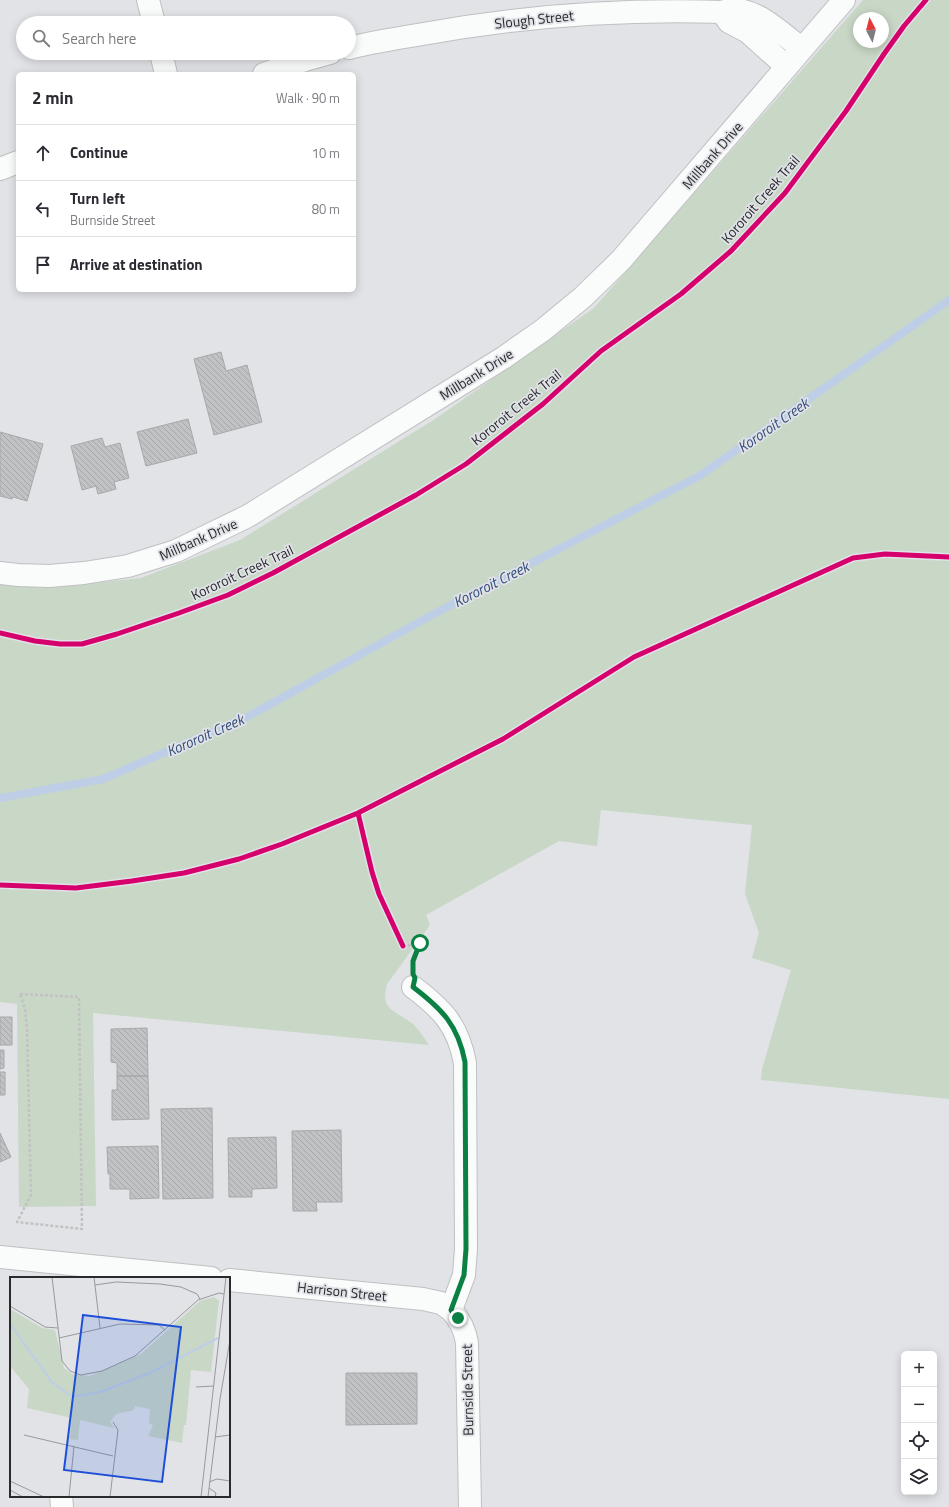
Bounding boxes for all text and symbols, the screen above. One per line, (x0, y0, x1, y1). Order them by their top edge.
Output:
street label: Slough Street (493, 4, 575, 34)
north arrow (853, 12, 889, 48)
search box (16, 16, 356, 60)
icon: search (30, 27, 52, 49)
text: Search here (62, 27, 136, 50)
text: 2 min (32, 85, 73, 111)
text: Walk · 90 m (276, 88, 340, 108)
street label: Millbank Drive (677, 117, 747, 193)
text: Continue (70, 141, 128, 164)
icon: ahead (32, 142, 54, 164)
text: 10 m (312, 143, 340, 163)
street label: Kororoit Creek Trail (716, 150, 804, 248)
text: Turn left (70, 187, 125, 210)
icon: left (32, 198, 54, 220)
text: 80 m (312, 199, 340, 219)
text: Burnside Street (70, 210, 155, 230)
text: Arrive at destination (70, 253, 203, 276)
icon: arrive (32, 254, 54, 276)
street label: Millbank Drive (435, 343, 517, 405)
street label: Kororoit Creek Trail (466, 364, 566, 450)
water label: Kororoit Creek (733, 391, 815, 458)
street label: Millbank Drive (156, 512, 240, 566)
street label: Kororoit Creek Trail (187, 539, 297, 605)
water label: Kororoit Creek (449, 554, 535, 613)
water label: Kororoit Creek (163, 707, 250, 762)
route start (411, 934, 429, 952)
street label: Harrison Street (296, 1276, 388, 1306)
inset map (10, 1277, 230, 1497)
route end (449, 1309, 467, 1327)
street label: Burnside Street (456, 1344, 478, 1436)
map controls (901, 1351, 937, 1495)
button: + (901, 1351, 937, 1387)
button: − (901, 1387, 937, 1423)
button: locate (901, 1423, 937, 1459)
button: layers (901, 1459, 937, 1495)

